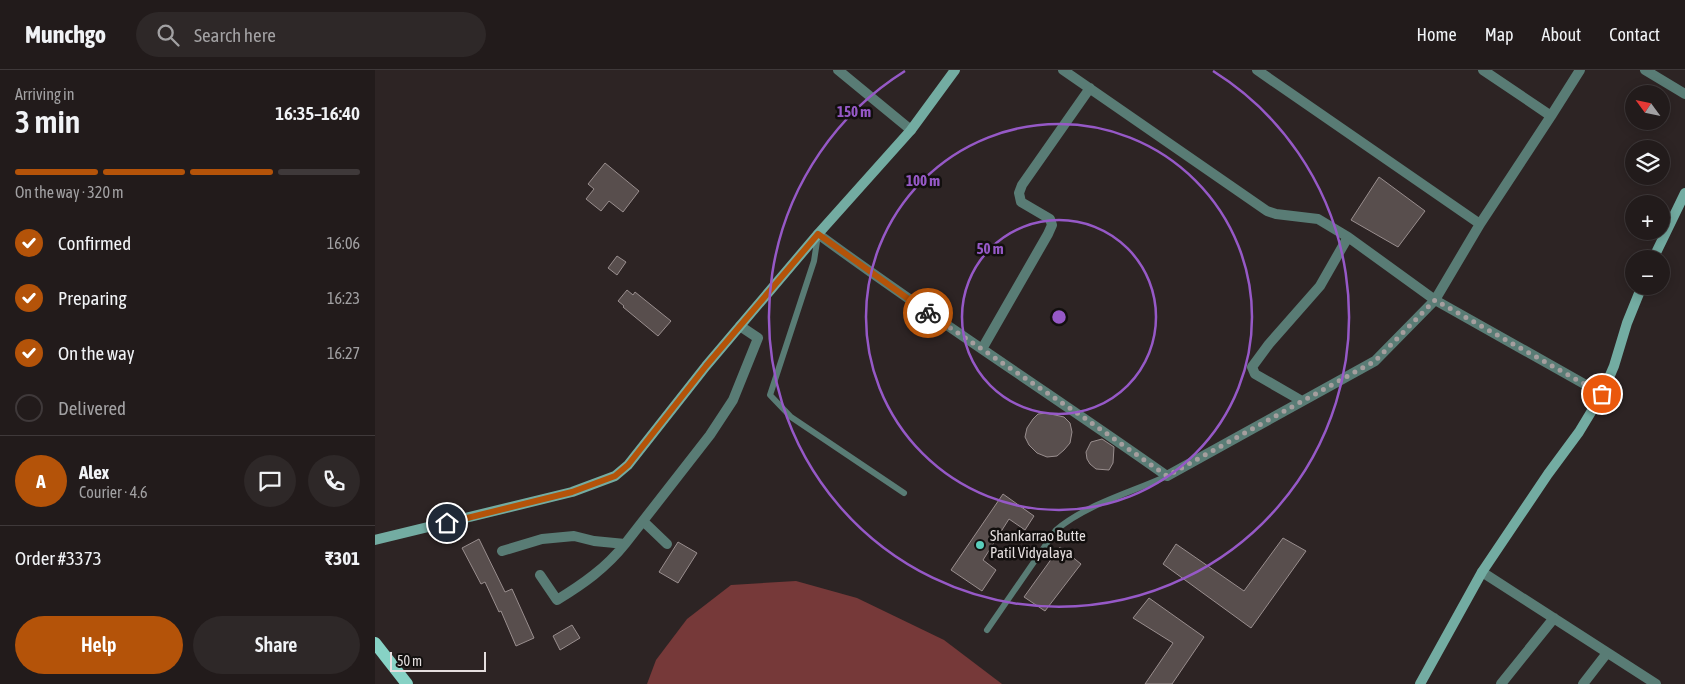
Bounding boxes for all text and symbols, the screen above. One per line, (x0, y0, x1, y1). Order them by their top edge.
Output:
search box (136, 12, 486, 57)
text: Munchgo (25, 21, 106, 48)
icon: search (154, 21, 182, 49)
text: Search here (194, 24, 276, 46)
text: Home (1417, 24, 1457, 45)
text: Map (1485, 24, 1514, 45)
text: About (1542, 24, 1581, 45)
text: Contact (1609, 24, 1660, 45)
text: Arriving in (15, 85, 75, 103)
north arrow (1625, 85, 1670, 130)
map controls (1625, 85, 1670, 295)
text: 16:35–16:40 (275, 102, 360, 124)
text: 3 min (15, 103, 80, 140)
text: 150 m (837, 103, 871, 120)
button: layers (1625, 140, 1670, 185)
text: 100 m (906, 172, 940, 189)
text: On the way · 320 m (15, 183, 124, 201)
button: + (1625, 195, 1670, 240)
icon: check (15, 229, 43, 257)
text: Confirmed (58, 232, 131, 254)
text: 16:06 (327, 234, 360, 252)
text: 50 m (977, 240, 1004, 257)
button: − (1625, 250, 1670, 295)
icon: check (15, 284, 43, 312)
text: Preparing (58, 287, 127, 309)
courier (903, 288, 953, 338)
text: 16:23 (327, 289, 360, 307)
icon: bike (914, 299, 942, 327)
centre of rings (1050, 308, 1068, 326)
icon: check (15, 339, 43, 367)
text: On the way (58, 342, 135, 364)
text: 16:27 (327, 344, 360, 362)
pin (1581, 373, 1623, 415)
icon: bag (1588, 380, 1616, 408)
text: Delivered (58, 397, 126, 419)
button: chat (244, 455, 296, 507)
button: phone (308, 455, 360, 507)
text: Alex (79, 461, 109, 483)
text: A (36, 470, 46, 492)
text: Courier · 4.6 (79, 483, 148, 501)
pin (426, 502, 468, 544)
icon: home (433, 509, 461, 537)
place label: Shankarrao Butte Patil Vidyalaya (990, 527, 1086, 561)
marker: Shankarrao Butte Patil Vidyalaya (974, 539, 986, 551)
text: Order #3373 (15, 547, 102, 569)
text: ₹301 (325, 547, 360, 569)
button: Help (15, 616, 183, 674)
button: Share (193, 616, 360, 674)
scale bar (390, 649, 486, 672)
text: 50 m (397, 653, 422, 669)

